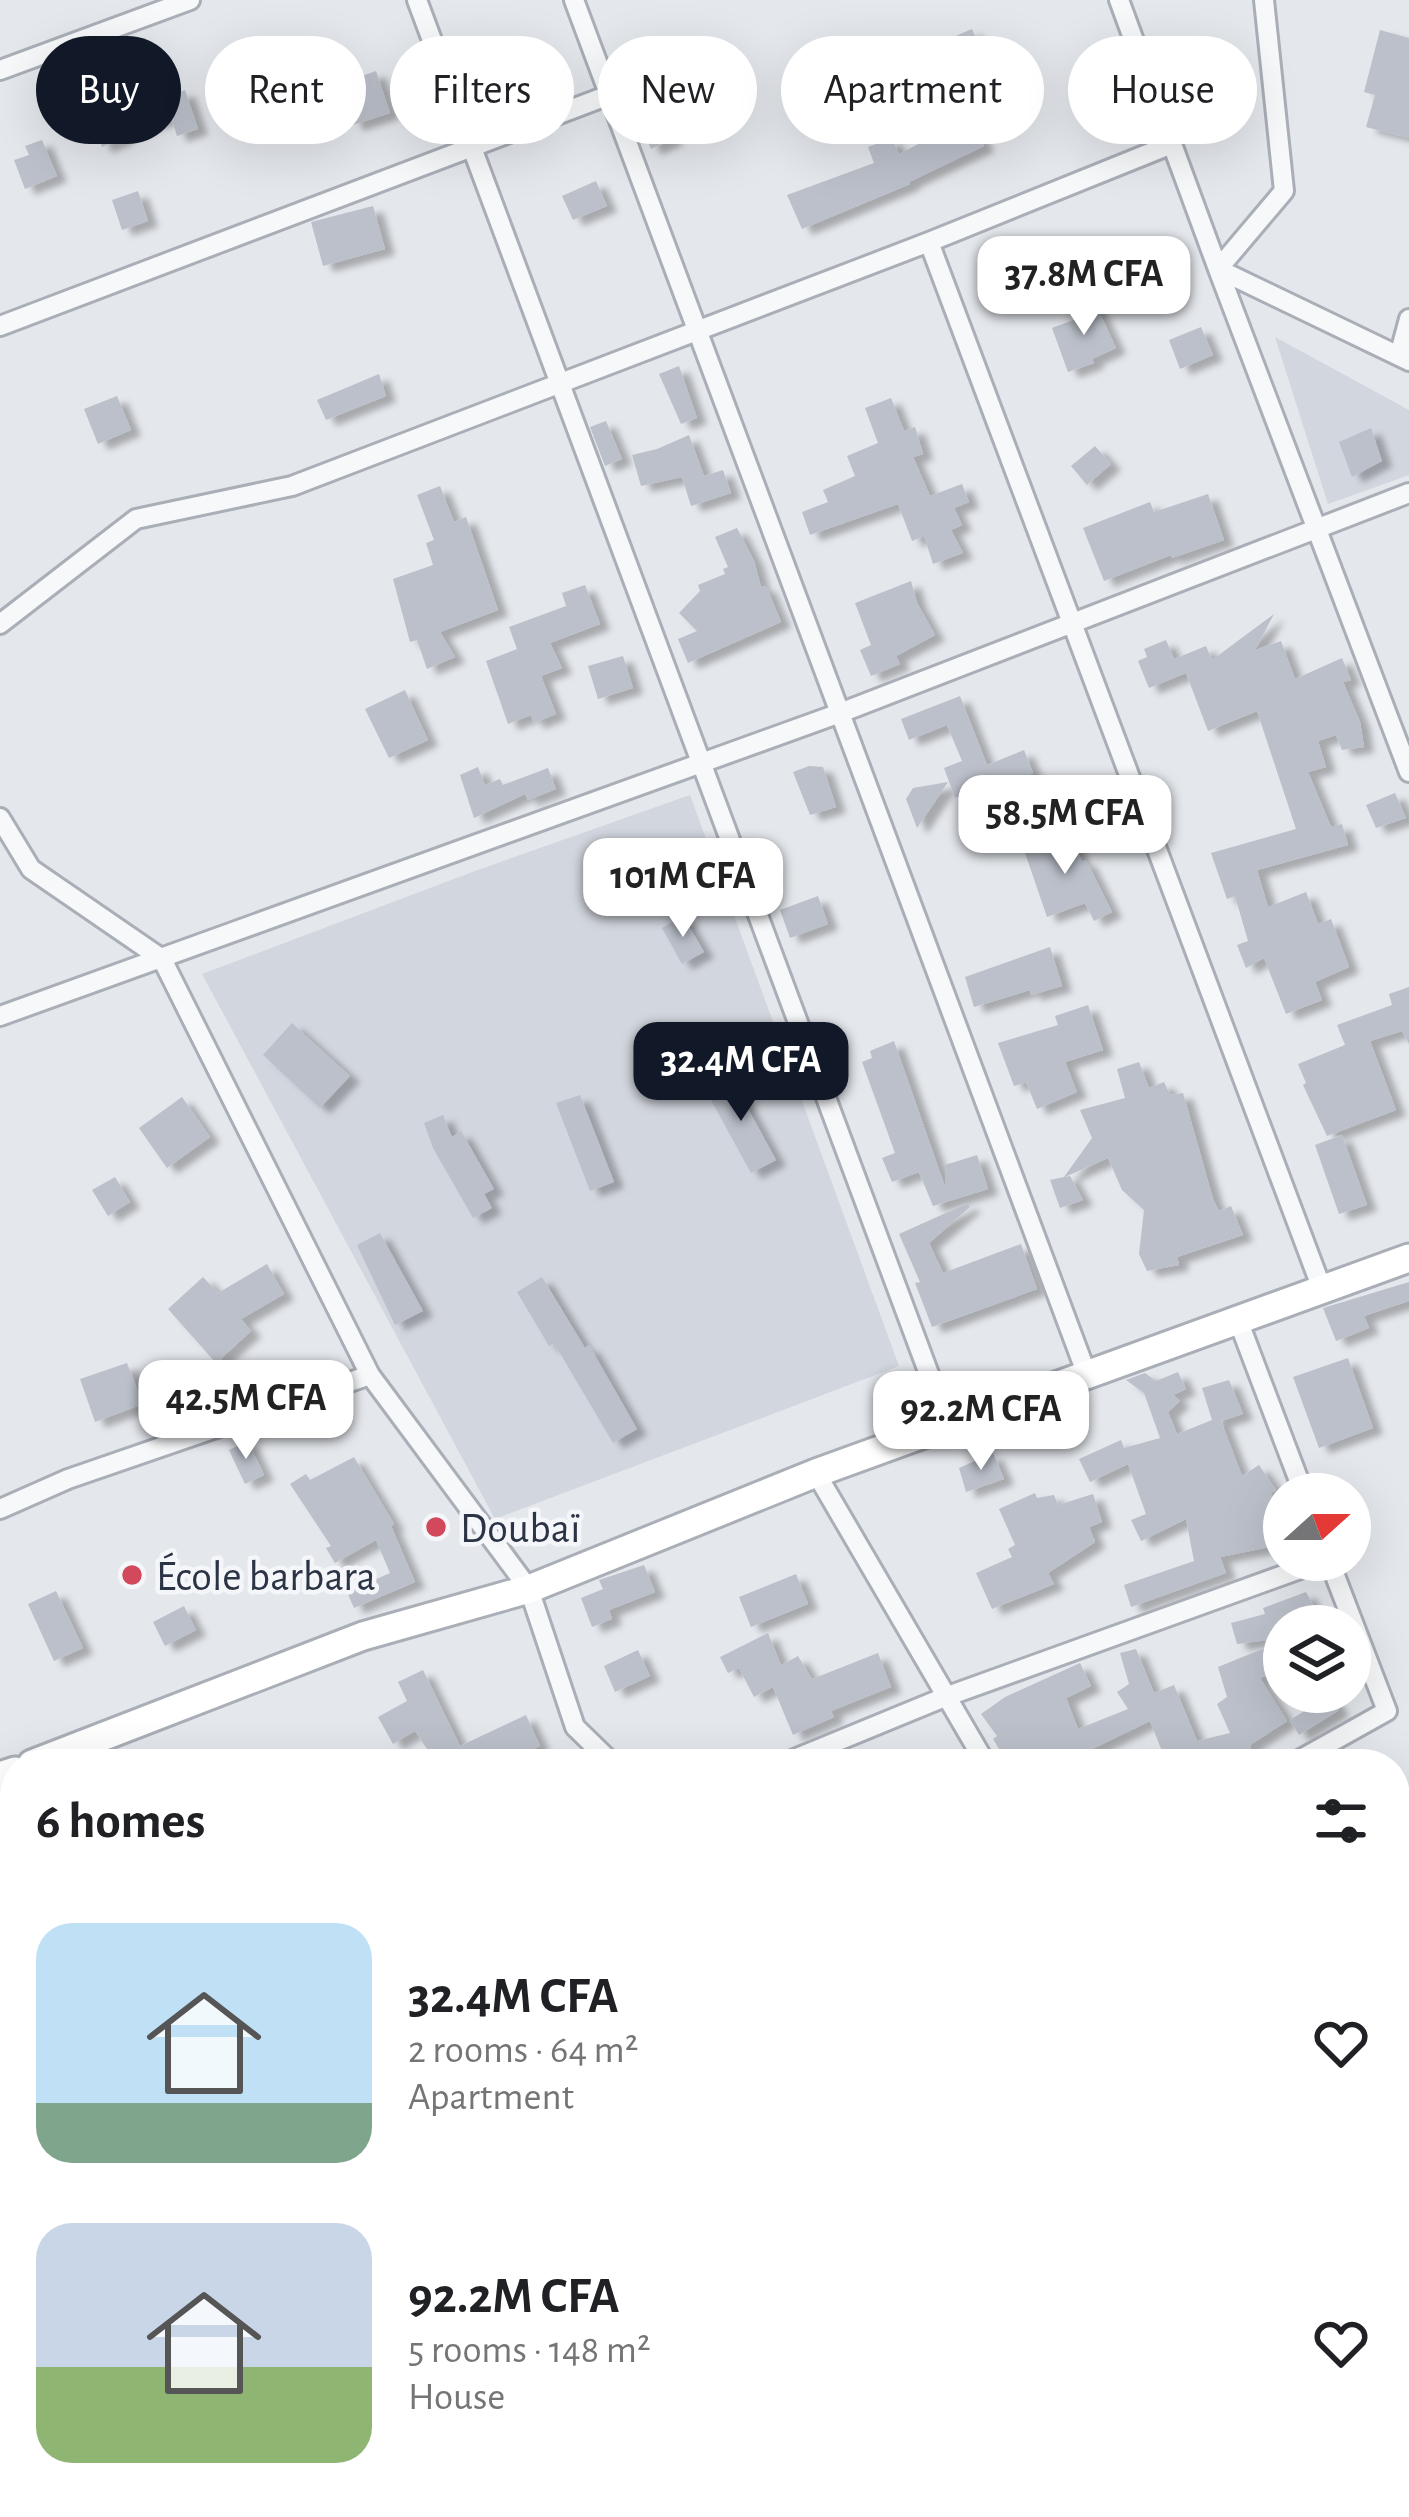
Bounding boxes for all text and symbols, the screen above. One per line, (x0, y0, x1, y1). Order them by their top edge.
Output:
chip: Buy (36, 36, 181, 144)
chip: Rent (205, 36, 366, 144)
chip: Filters (390, 36, 574, 144)
chip: New (598, 36, 757, 144)
chip: Apartment (781, 36, 1044, 144)
chip: House (1068, 36, 1257, 144)
pin: 37.8M CFA (947, 236, 1221, 338)
text: 37.8M CFA (1004, 255, 1164, 294)
pin: 58.5M CFA (928, 775, 1202, 877)
text: 58.5M CFA (985, 794, 1145, 833)
pin: 101M CFA (559, 838, 807, 940)
text: 101M CFA (610, 857, 756, 896)
pin: 32.4M CFA (604, 1022, 878, 1124)
text: 32.4M CFA (660, 1041, 822, 1080)
pin: 42.5M CFA (109, 1360, 383, 1462)
pin: 92.2M CFA (844, 1371, 1118, 1473)
text: 42.5M CFA (165, 1379, 327, 1418)
text: 92.2M CFA (900, 1390, 1062, 1429)
north arrow (1263, 1473, 1371, 1581)
map controls (1263, 1473, 1371, 1713)
place label: Doubaï (460, 1508, 580, 1550)
marker: Doubaï (423, 1514, 449, 1540)
place label: École barbara (156, 1552, 376, 1598)
marker: École barbara (119, 1562, 145, 1588)
button: layers (1263, 1605, 1371, 1713)
icon: filters (1308, 1788, 1374, 1854)
text: 6 homes (36, 1796, 205, 1847)
icon: home (132, 1971, 276, 2115)
text: 32.4M CFA (408, 1971, 619, 2022)
icon: heart (1308, 2010, 1374, 2076)
text: 2 rooms · 64 m² (408, 2031, 638, 2070)
text: Apartment (408, 2078, 574, 2117)
icon: home (132, 2271, 276, 2415)
text: 92.2M CFA (408, 2271, 620, 2322)
icon: heart (1308, 2310, 1374, 2376)
text: 5 rooms · 148 m² (408, 2331, 651, 2370)
text: House (408, 2378, 505, 2417)

